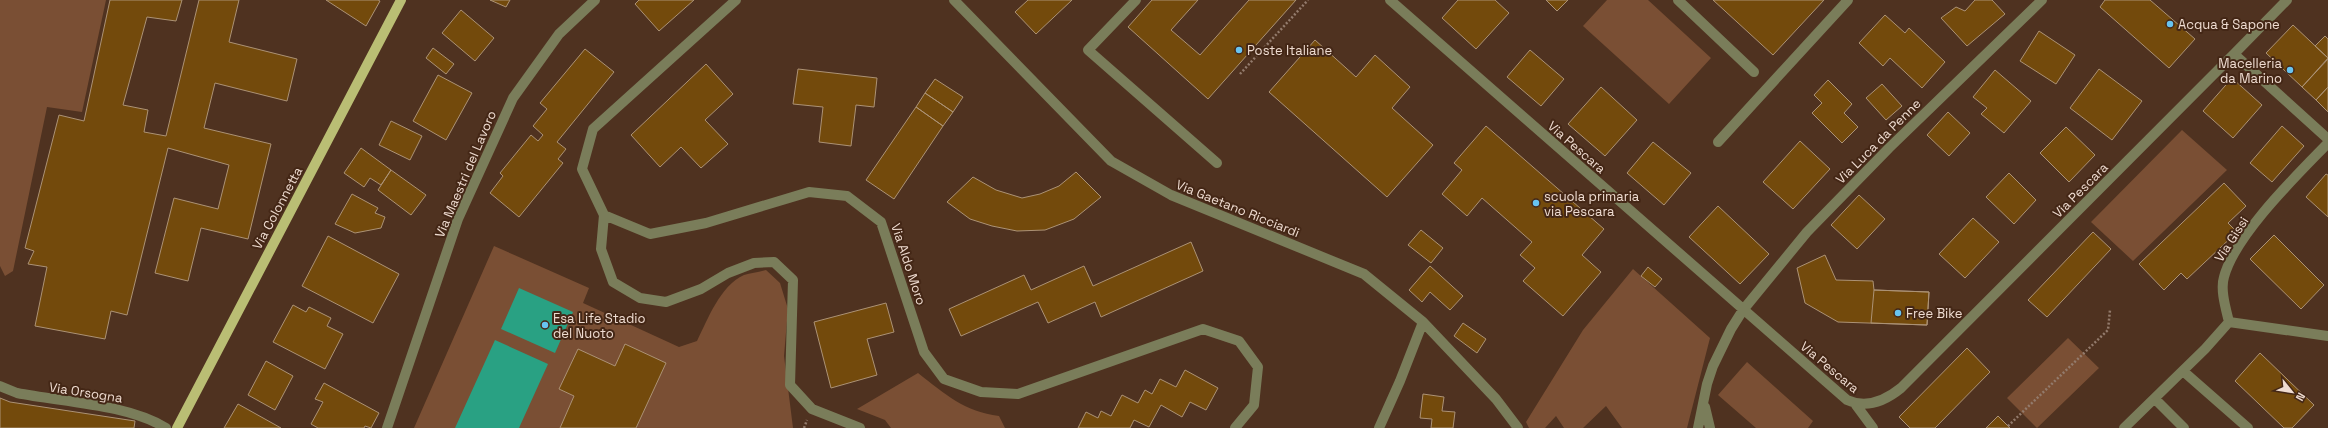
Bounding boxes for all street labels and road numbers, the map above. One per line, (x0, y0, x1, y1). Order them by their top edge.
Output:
street label: Via Luca da Penne (1832, 95, 1925, 188)
street label: Via Maestri del Lavoro (431, 108, 500, 240)
street label: Via Pescara (1544, 117, 1610, 178)
street label: Via Pescara (2049, 159, 2112, 222)
street label: Via Colonnetta (249, 164, 307, 252)
street label: Via Gaetano Ricciardi (1173, 176, 1302, 241)
street label: Via Gissi (2210, 213, 2252, 265)
street label: Via Aldo Moro (887, 221, 930, 307)
street label: Via Pescara (1797, 338, 1863, 397)
street label: Via Orsogna (48, 378, 124, 407)

